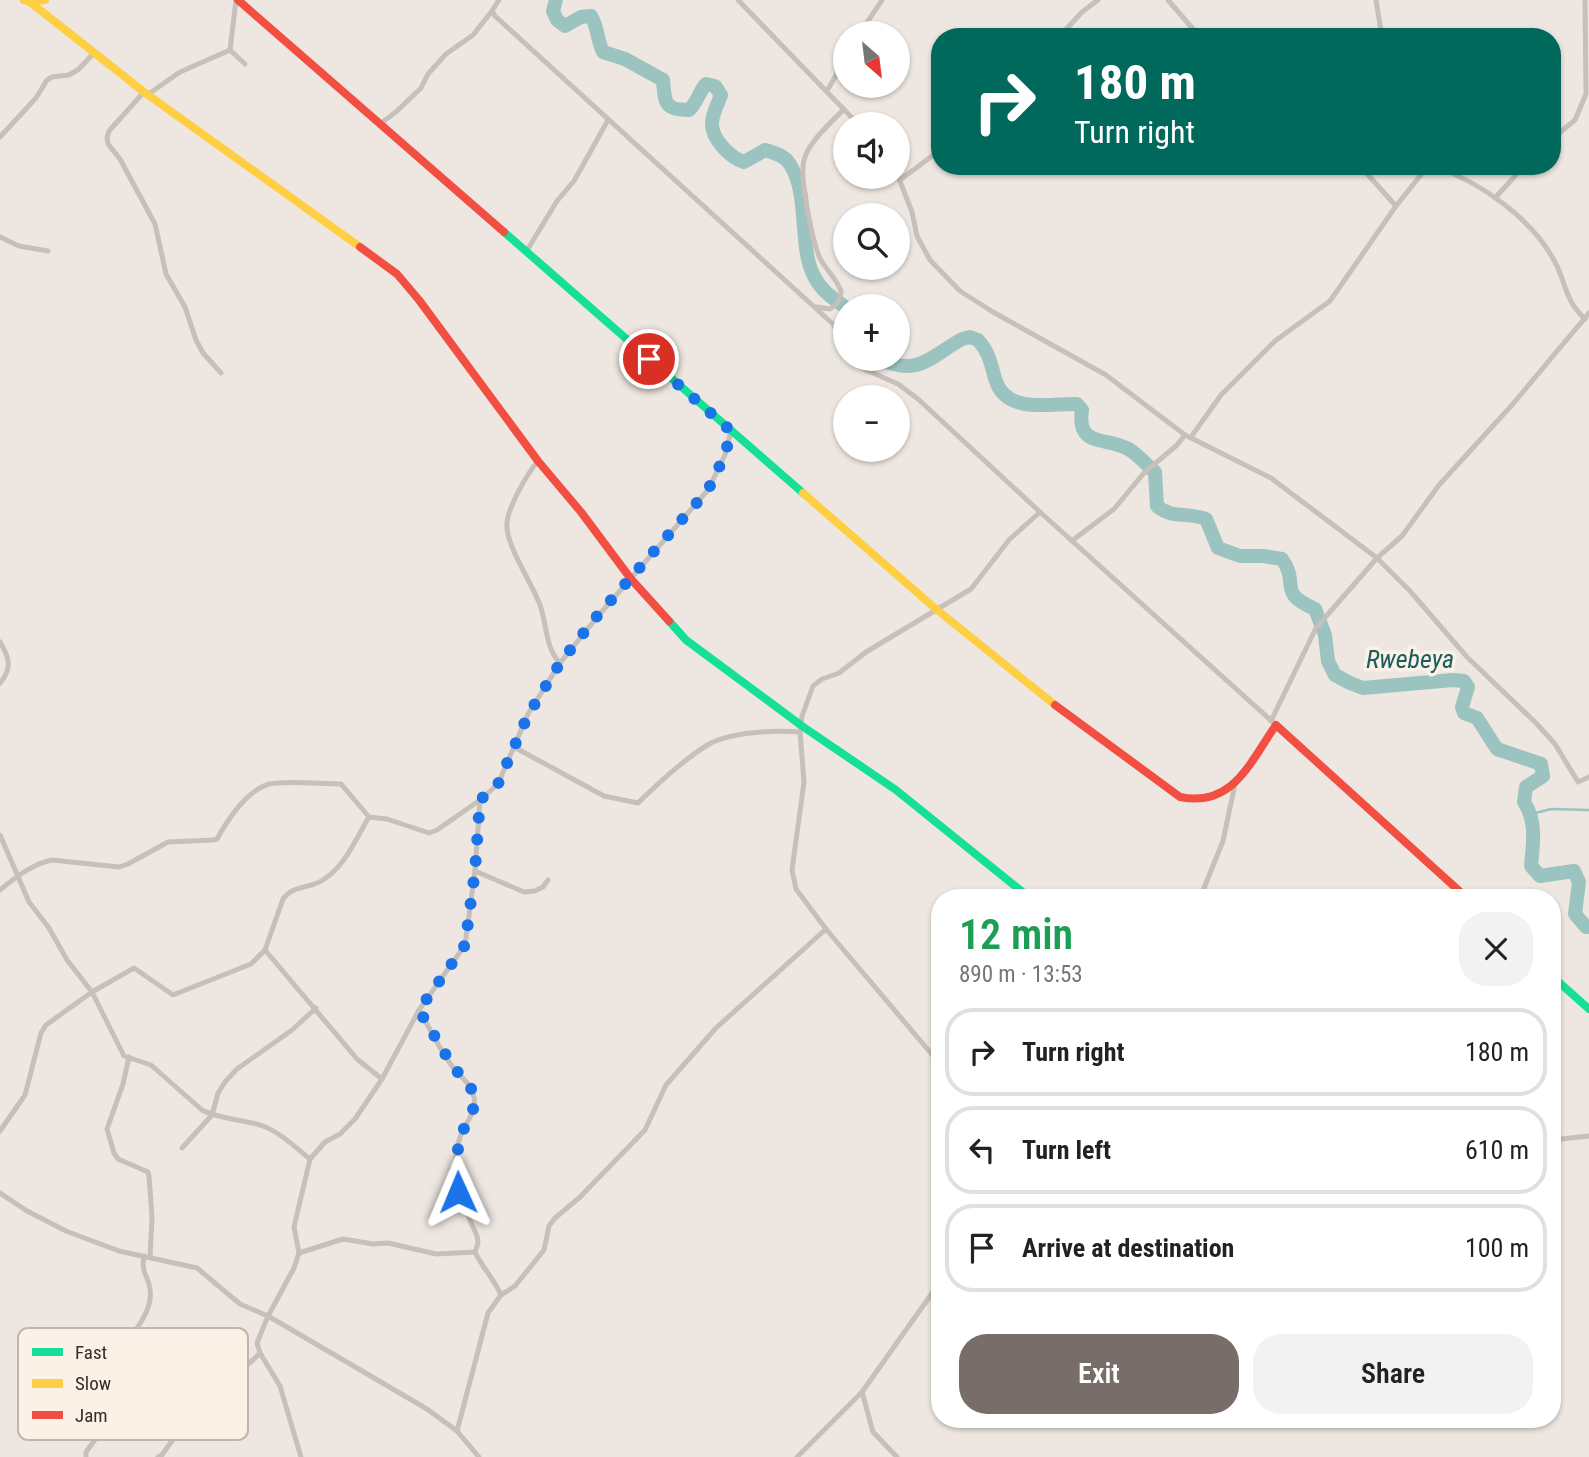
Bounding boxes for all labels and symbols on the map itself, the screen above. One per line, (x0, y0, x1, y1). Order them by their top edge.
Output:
north arrow (833, 21, 910, 98)
pin (619, 329, 679, 389)
water label: Rwebeya (1366, 644, 1454, 674)
position arrow (421, 1155, 495, 1229)
legend (18, 1328, 248, 1440)
text: Fast (75, 1341, 107, 1364)
text: Slow (75, 1372, 111, 1395)
text: Jam (75, 1404, 108, 1427)

